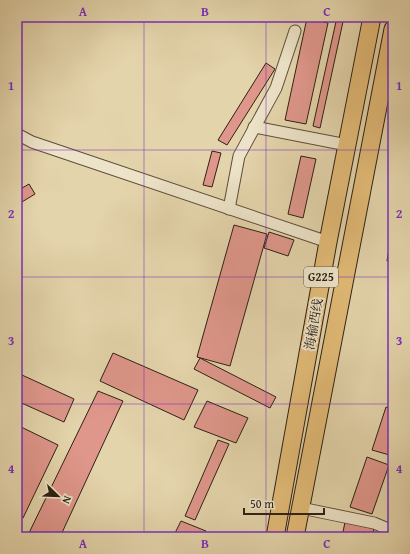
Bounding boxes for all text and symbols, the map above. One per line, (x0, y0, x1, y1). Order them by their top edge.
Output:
text: A (79, 2, 88, 21)
text: B (201, 2, 209, 21)
text: C (323, 2, 331, 21)
text: 1 (8, 76, 14, 95)
text: 1 (396, 76, 402, 95)
text: 2 (8, 204, 15, 223)
text: 2 (396, 204, 403, 223)
road number: G225 (304, 267, 338, 287)
street label: 海榆西线 (300, 297, 327, 351)
text: 3 (8, 331, 14, 350)
text: 3 (396, 331, 402, 350)
text: 4 (8, 459, 15, 478)
text: 4 (396, 459, 403, 478)
north arrow (38, 476, 78, 516)
scale bar (244, 490, 324, 516)
text: N (58, 493, 76, 507)
text: 50 m (250, 495, 274, 512)
text: A (79, 534, 88, 553)
text: B (201, 534, 209, 553)
text: C (323, 534, 331, 553)

